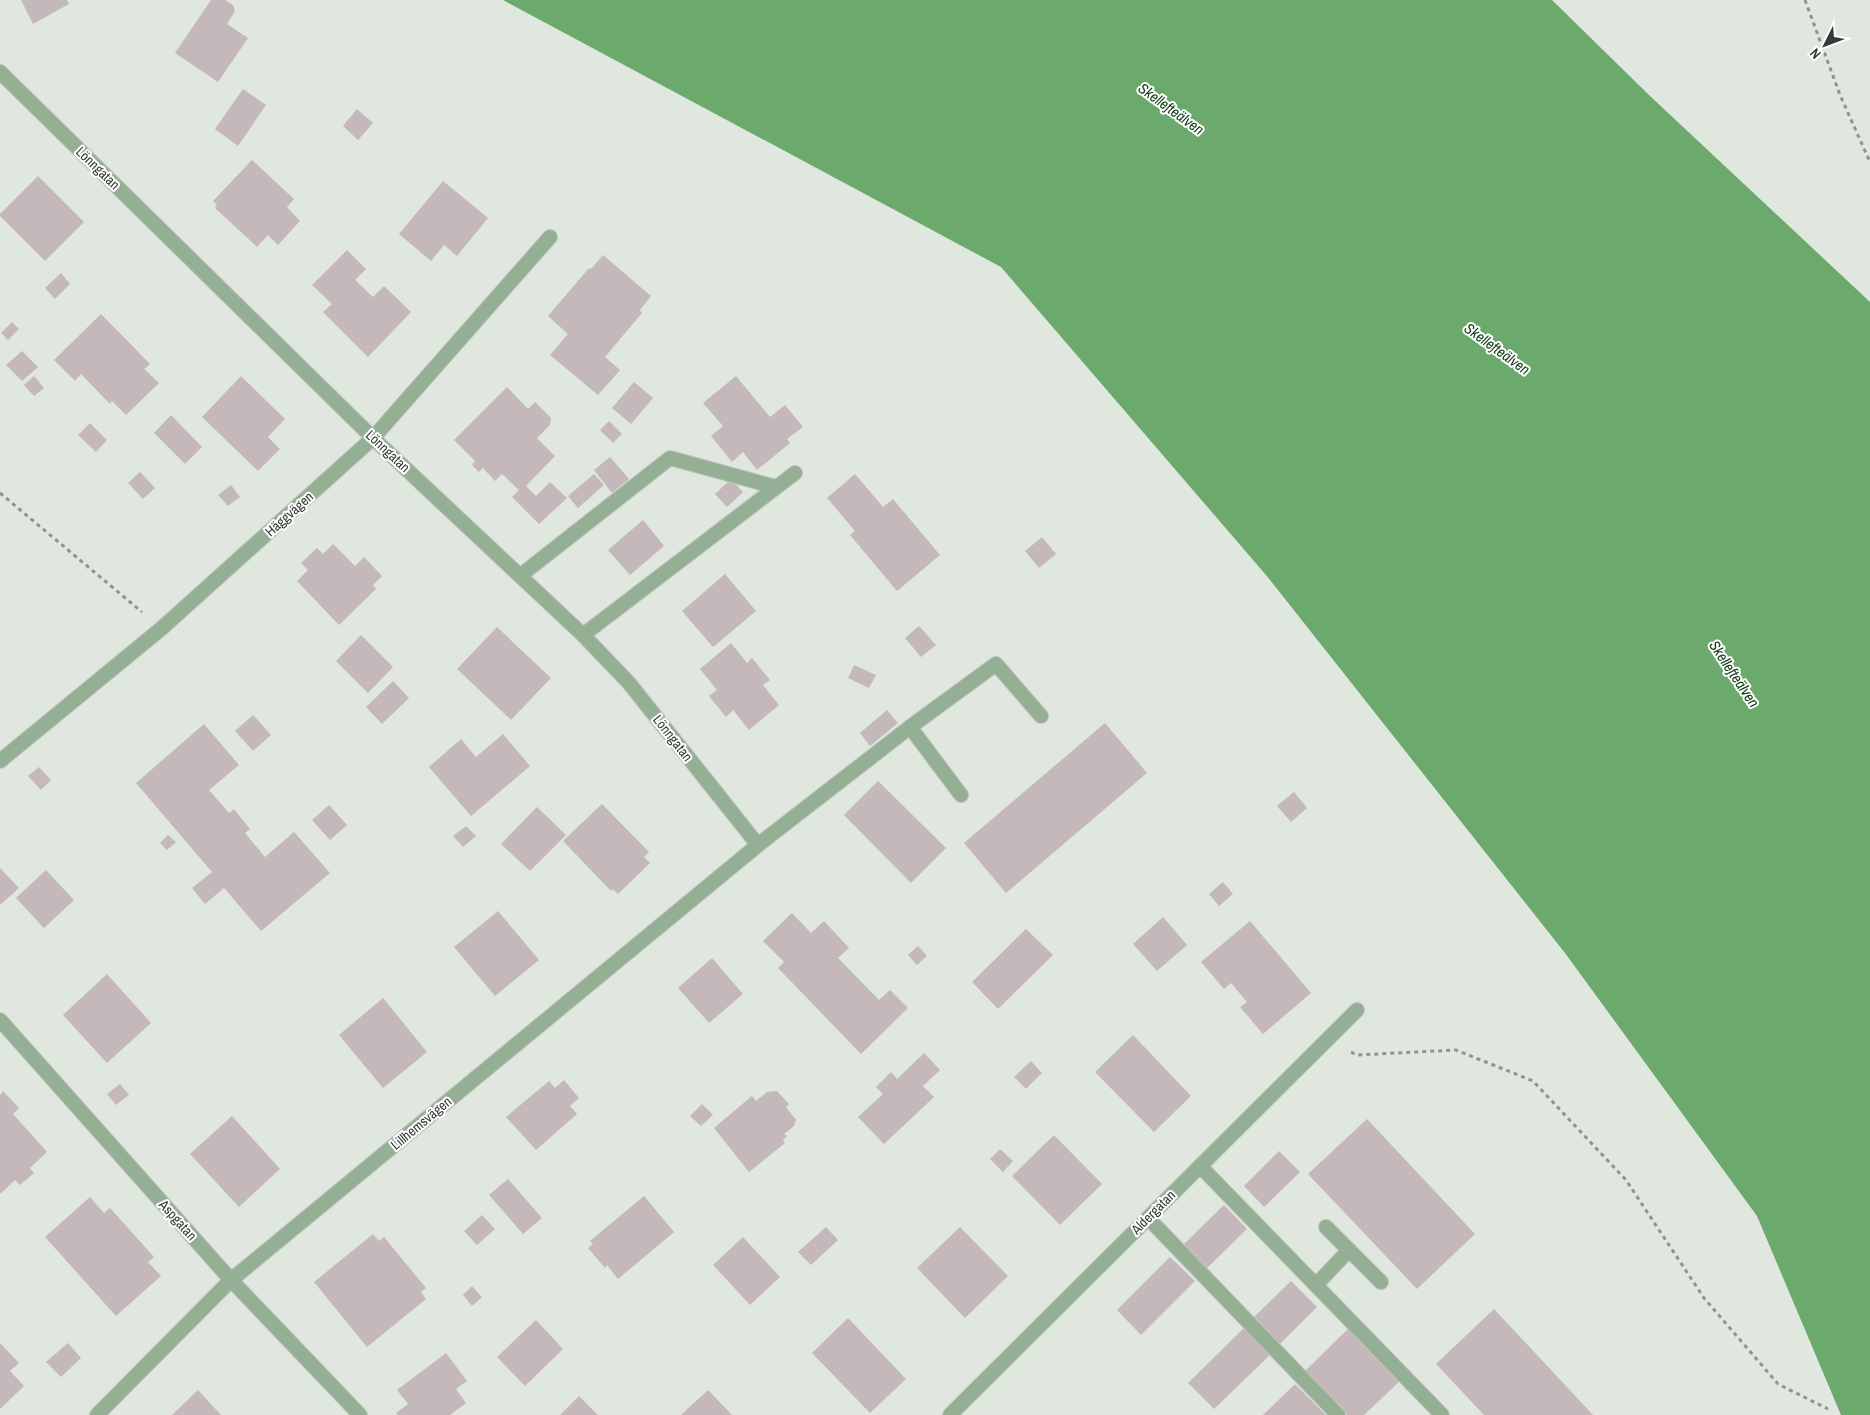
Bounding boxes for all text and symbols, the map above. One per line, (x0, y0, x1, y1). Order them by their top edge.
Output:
north arrow (1800, 20, 1850, 70)
text: N (1806, 45, 1825, 63)
water label: Skellefteälven (1134, 78, 1209, 140)
street label: Lönngatan (72, 143, 124, 193)
water label: Skellefteälven (1460, 318, 1535, 380)
street label: Lönngatan (362, 426, 414, 476)
street label: Häggvägen (261, 488, 317, 540)
water label: Skellefteälven (1704, 636, 1765, 711)
street label: Lönngatan (649, 711, 697, 765)
street label: Lillhemsvägen (387, 1092, 455, 1154)
street label: Aldergatan (1126, 1186, 1179, 1239)
street label: Aspgatan (154, 1195, 201, 1244)

